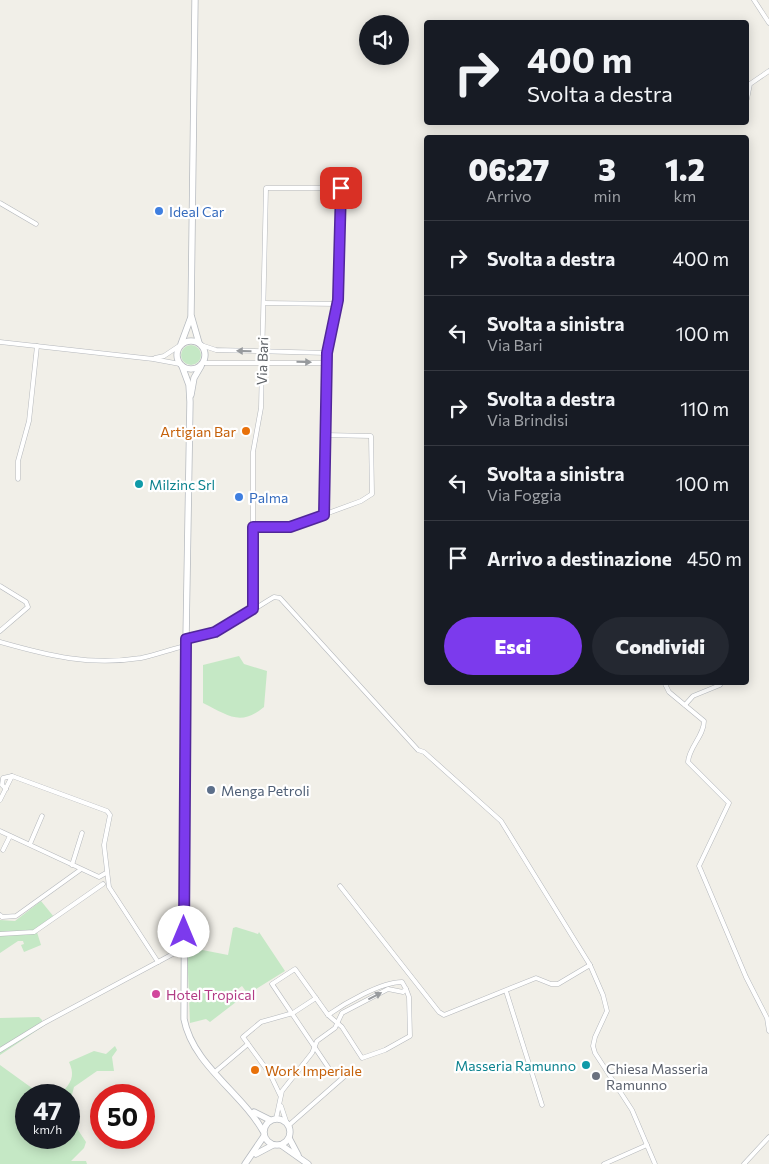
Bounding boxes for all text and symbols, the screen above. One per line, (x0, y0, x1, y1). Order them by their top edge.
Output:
map controls (359, 15, 409, 65)
button: sound (359, 15, 409, 65)
text: 400 m (527, 37, 632, 80)
icon: right (444, 40, 509, 105)
text: Svolta a destra (527, 80, 673, 107)
text: 06:27 (468, 150, 549, 187)
text: 3 (598, 150, 616, 187)
text: 1.2 (665, 150, 705, 187)
pin (320, 167, 362, 209)
icon: arrive (327, 174, 355, 202)
text: Arrivo (486, 186, 531, 205)
text: min (594, 186, 621, 205)
text: km (674, 186, 696, 205)
place label: Ideal Car (169, 203, 225, 220)
marker: Ideal Car (153, 205, 165, 217)
icon: right (444, 244, 472, 272)
text: Svolta a destra (487, 247, 615, 270)
text: 400 m (673, 247, 729, 270)
text: Svolta a sinistra (487, 312, 625, 335)
icon: left (444, 319, 472, 347)
text: 100 m (676, 322, 729, 345)
text: Via Bari (487, 335, 543, 354)
street label: Via Bari (253, 336, 271, 386)
one-way arrow (235, 347, 251, 355)
one-way arrow (296, 358, 312, 366)
text: Svolta a destra (487, 387, 615, 410)
icon: right (444, 394, 472, 422)
text: 110 m (680, 397, 729, 420)
text: Via Brindisi (487, 410, 568, 429)
place label: Artigian Bar (160, 423, 236, 440)
marker: Artigian Bar (240, 425, 252, 437)
text: Svolta a sinistra (487, 462, 625, 485)
icon: left (444, 469, 472, 497)
text: 100 m (676, 472, 729, 495)
place label: Milzinc Srl (149, 476, 215, 493)
marker: Milzinc Srl (133, 478, 145, 490)
text: Via Foggia (487, 485, 562, 504)
place label: Palma (249, 489, 288, 506)
marker: Palma (233, 491, 245, 503)
icon: arrive (444, 544, 472, 572)
text: Arrivo a destinazione (487, 547, 672, 570)
text: 450 m (687, 547, 742, 570)
button: Esci (444, 617, 582, 675)
button: Condividi (592, 617, 729, 675)
place label: Menga Petroli (221, 782, 310, 799)
marker: Menga Petroli (205, 784, 217, 796)
position arrow (157, 905, 209, 957)
place label: Hotel Tropical (166, 986, 255, 1003)
marker: Hotel Tropical (150, 988, 162, 1000)
one-way arrow (368, 992, 382, 1000)
place label: Masseria Ramunno (455, 1057, 576, 1074)
marker: Masseria Ramunno (580, 1059, 592, 1071)
place label: Chiesa Masseria Ramunno (606, 1060, 708, 1093)
place label: Work Imperiale (265, 1062, 362, 1079)
marker: Work Imperiale (249, 1064, 261, 1076)
marker: Chiesa Masseria Ramunno (590, 1070, 602, 1082)
speed limit sign: 50 (90, 1084, 155, 1149)
text: 47 (33, 1095, 62, 1125)
text: km/h (33, 1122, 62, 1136)

